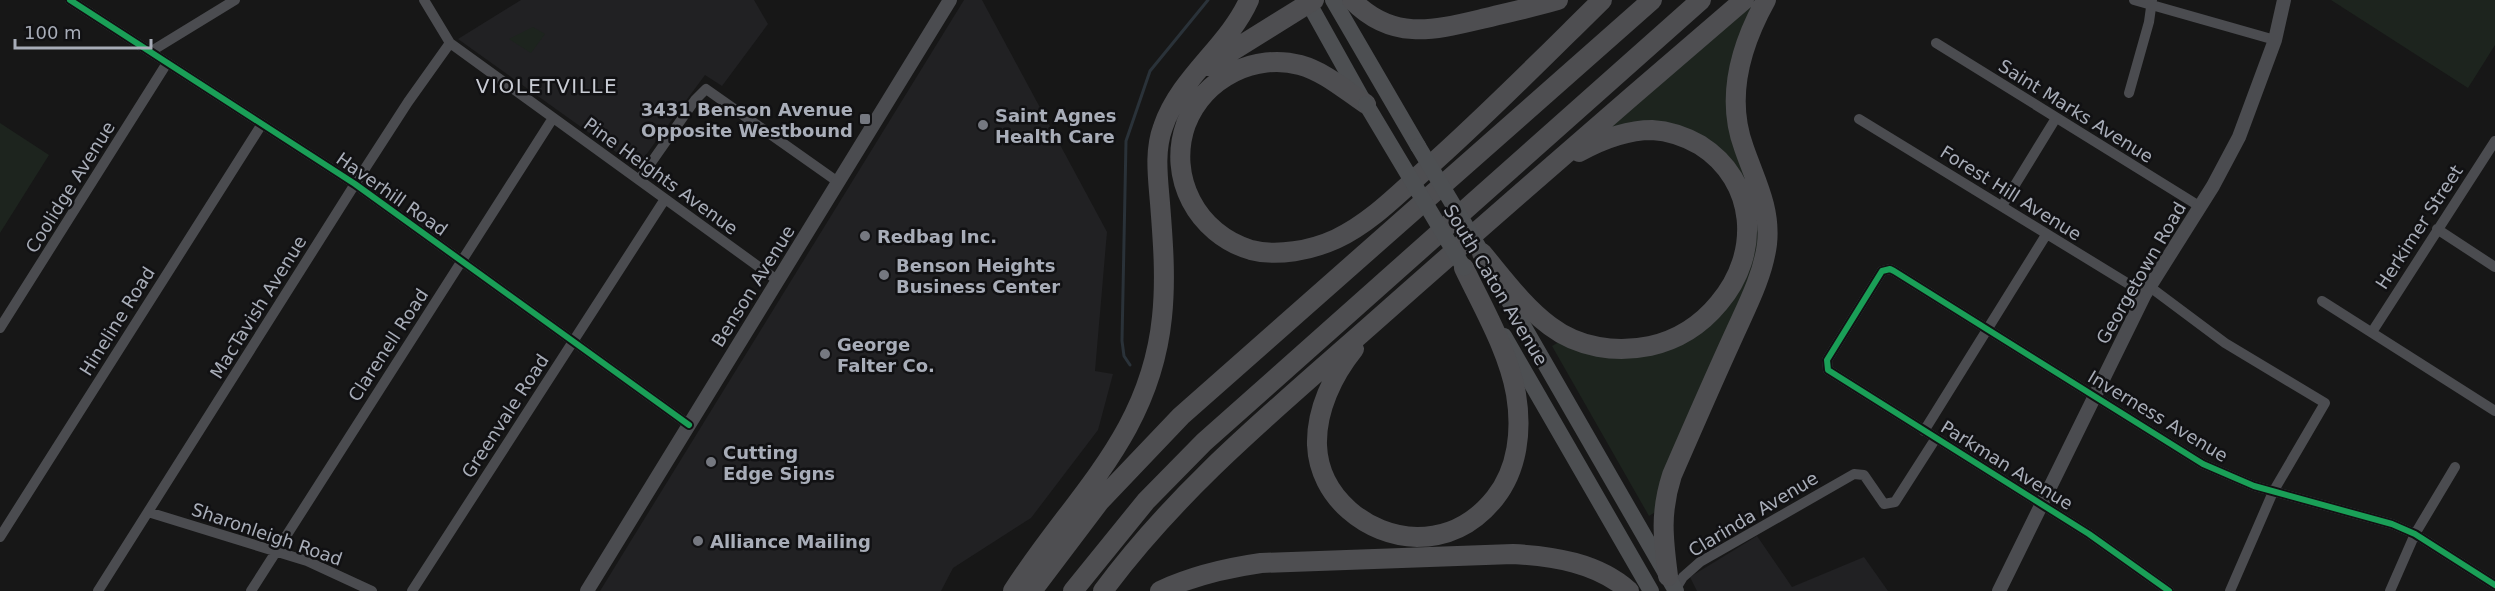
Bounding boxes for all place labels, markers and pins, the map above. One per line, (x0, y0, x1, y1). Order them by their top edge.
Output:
place label: 3431 Benson Avenue Opposite Westbound (641, 99, 853, 141)
place label: Saint Agnes Health Care (995, 105, 1117, 147)
marker: 3431 Benson Avenue Opposite Westbound (858, 112, 872, 126)
marker: Saint Agnes Health Care (976, 118, 990, 132)
place label: Redbag Inc. (877, 226, 997, 247)
marker: Redbag Inc. (858, 229, 872, 243)
place label: Benson Heights Business Center (896, 255, 1060, 297)
marker: Benson Heights Business Center (877, 268, 891, 282)
place label: George Falter Co. (837, 334, 935, 376)
marker: George Falter Co. (818, 347, 832, 361)
place label: Cutting Edge Signs (723, 442, 835, 484)
marker: Cutting Edge Signs (704, 455, 718, 469)
place label: Alliance Mailing (710, 531, 871, 552)
marker: Alliance Mailing (691, 534, 705, 548)

